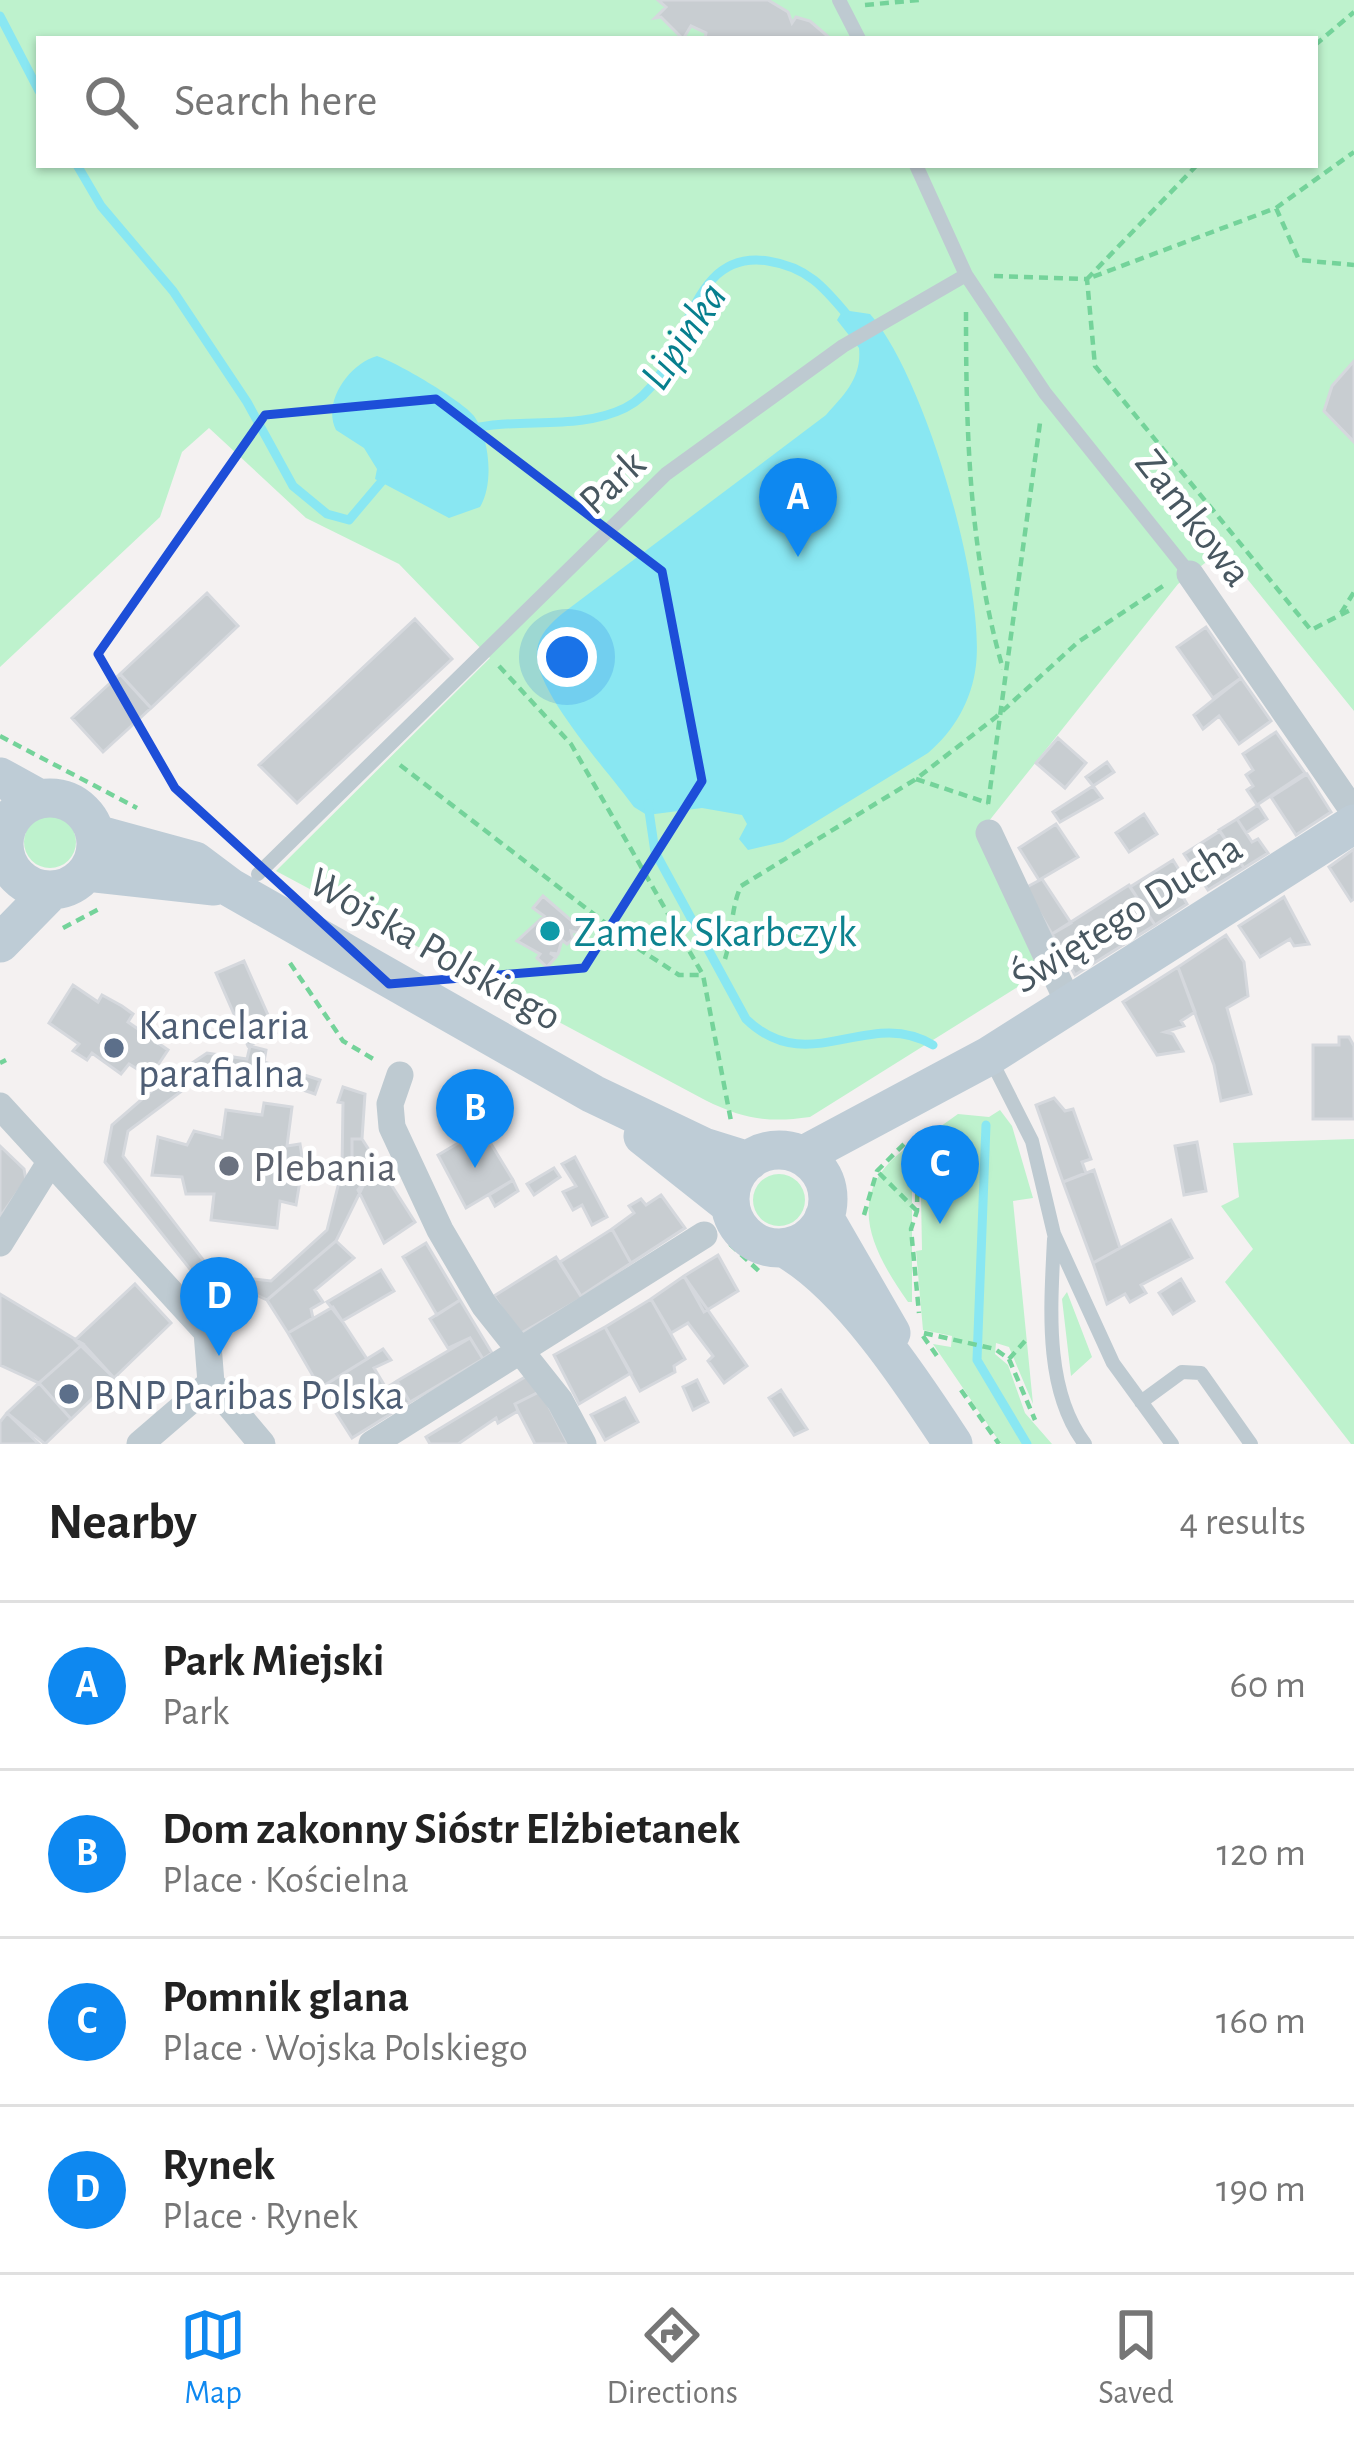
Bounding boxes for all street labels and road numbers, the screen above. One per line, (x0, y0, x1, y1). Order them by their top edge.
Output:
street label: Park (572, 442, 653, 523)
street label: Zamkowa (1128, 442, 1259, 594)
street label: Świętego Ducha (1002, 822, 1250, 1001)
street label: Wojska Polskiego (302, 861, 568, 1039)

